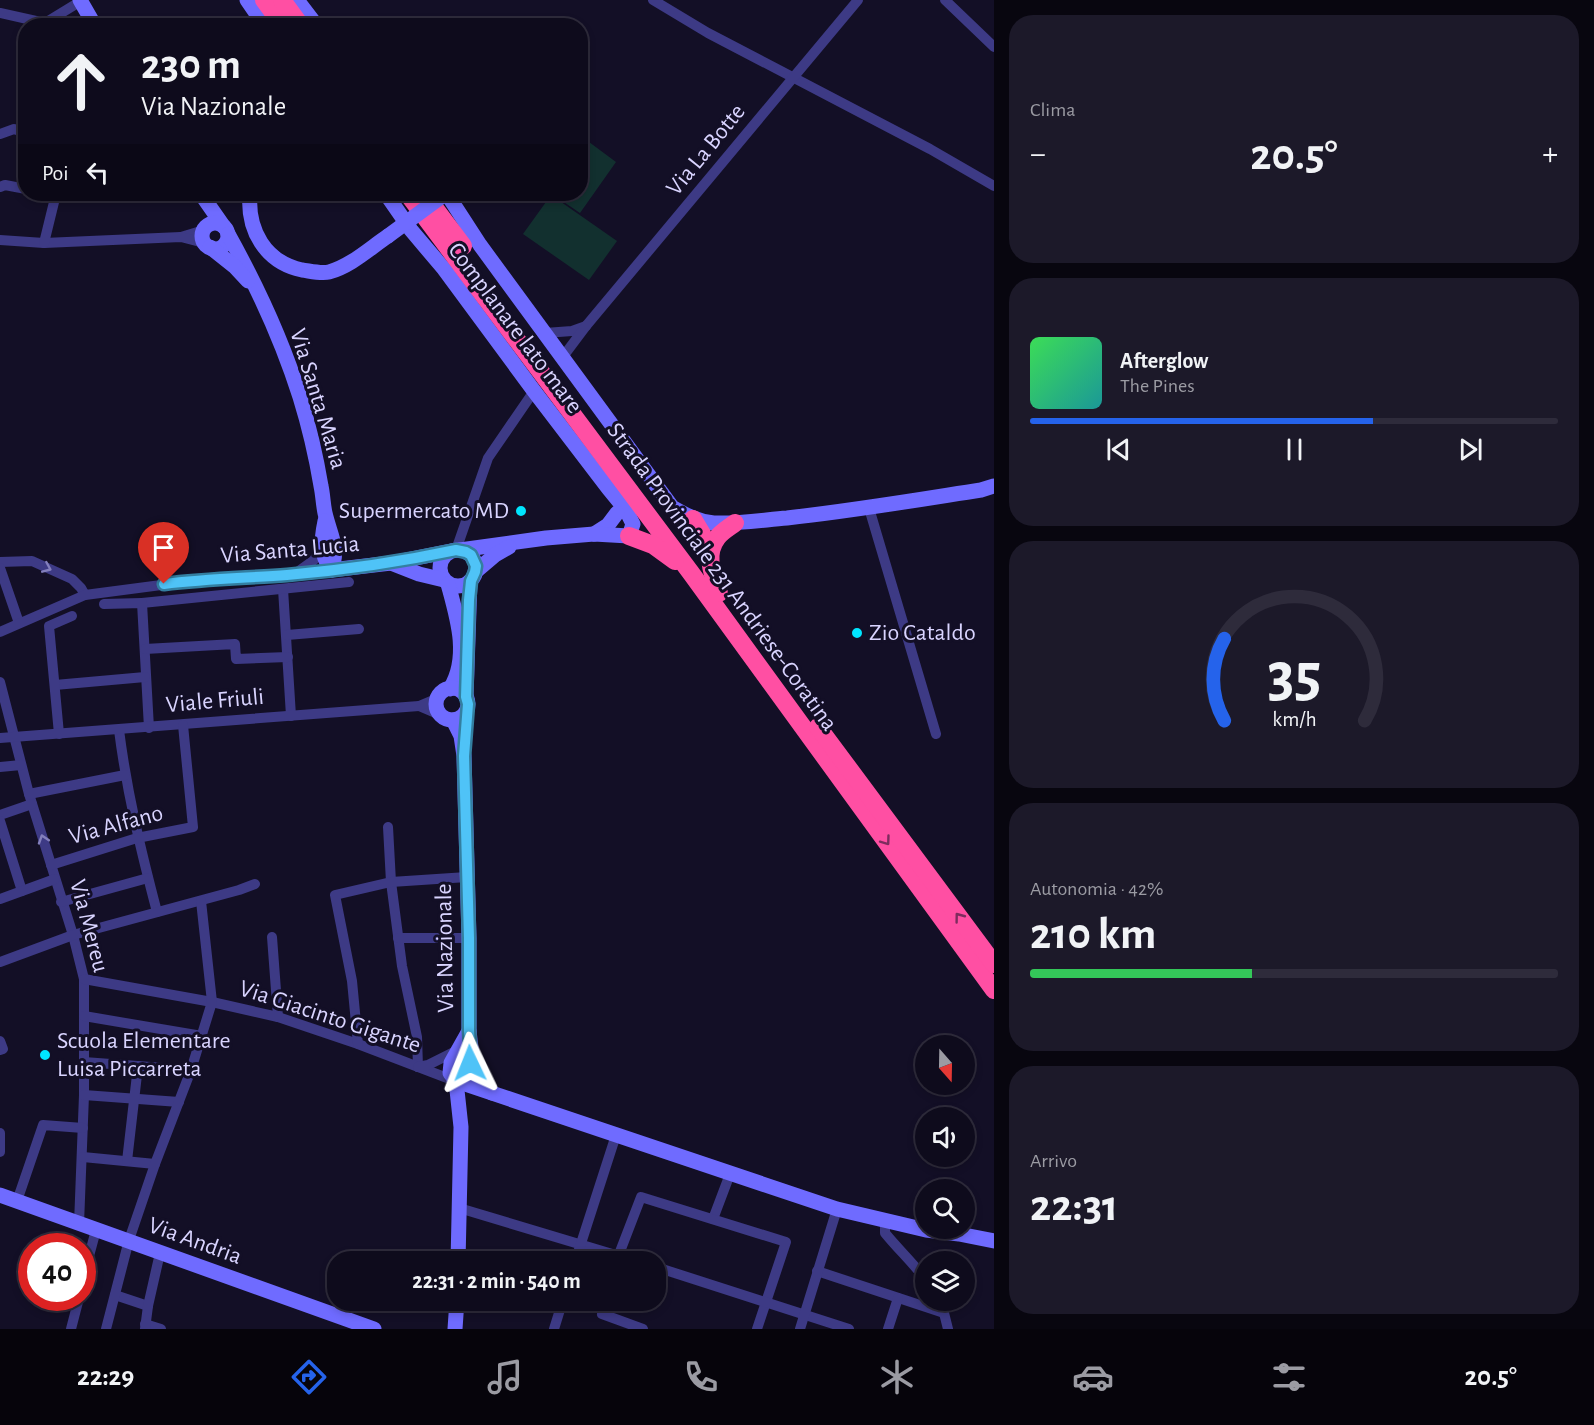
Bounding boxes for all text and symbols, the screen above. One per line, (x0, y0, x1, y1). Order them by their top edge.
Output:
icon: ahead (42, 42, 120, 120)
text: 230 m (141, 44, 241, 86)
text: Via Nazionale (141, 93, 286, 120)
street label: Via La Botte (662, 100, 750, 200)
text: Clima (1030, 100, 1075, 120)
text: 20.5° (1250, 133, 1338, 178)
text: − (1030, 138, 1046, 171)
text: + (1542, 138, 1558, 171)
icon: left (81, 156, 114, 189)
text: Poi (42, 162, 69, 184)
street label: Complanare lato mare (443, 238, 587, 418)
street label: Via Santa Maria (285, 326, 351, 472)
text: Afterglow (1120, 350, 1208, 372)
text: The Pines (1120, 376, 1195, 396)
street label: Strada Provinciale 231 Andriese-Coratina (602, 419, 842, 735)
icon: previous (1102, 433, 1135, 466)
icon: pause (1278, 433, 1311, 466)
icon: next (1454, 433, 1487, 466)
place label: Supermercato MD (339, 499, 509, 523)
marker: Supermercato MD (514, 504, 528, 518)
pin (138, 522, 189, 584)
icon: arrive (147, 531, 180, 564)
street label: Via Santa Lucia (219, 532, 361, 568)
one-way arrow (41, 561, 52, 573)
place label: Zio Cataldo (869, 621, 976, 645)
marker: Zio Cataldo (850, 626, 864, 640)
text: 35 (1267, 646, 1321, 708)
street label: Viale Friuli (165, 685, 265, 717)
text: km/h (1272, 710, 1316, 731)
street label: Via Alfano (66, 801, 166, 849)
one-way arrow (38, 834, 50, 845)
one-way arrow (879, 835, 890, 846)
street label: Via Mereu (65, 877, 113, 975)
text: Autonomia · 42% (1030, 879, 1163, 899)
street label: Via Nazionale (432, 883, 458, 1013)
one-way arrow (955, 912, 966, 923)
text: 210 km (1030, 912, 1156, 957)
street label: Via Giacinto Gigante (236, 976, 424, 1058)
place label: Scuola Elementare Luisa Piccarreta (57, 1029, 231, 1081)
position arrow (438, 1031, 502, 1095)
north arrow (915, 1035, 975, 1095)
map controls (915, 1035, 975, 1311)
marker: Scuola Elementare Luisa Piccarreta (38, 1048, 52, 1062)
button: sound (915, 1107, 975, 1167)
text: Arrivo (1030, 1151, 1077, 1171)
button: search (915, 1179, 975, 1239)
text: 22:31 (1030, 1184, 1118, 1229)
street label: Via Andria (145, 1213, 245, 1269)
speed limit sign: 40 (18, 1233, 96, 1311)
button: layers (915, 1251, 975, 1311)
text: 22:31 · 2 min · 540 m (412, 1270, 581, 1292)
icon: directions (288, 1356, 330, 1398)
icon: music (484, 1356, 526, 1398)
icon: phone (680, 1356, 722, 1398)
icon: climate (876, 1356, 918, 1398)
icon: car (1072, 1356, 1114, 1398)
icon: filters (1268, 1356, 1310, 1398)
text: 22:29 (77, 1363, 134, 1390)
text: 20.5° (1464, 1363, 1517, 1390)

